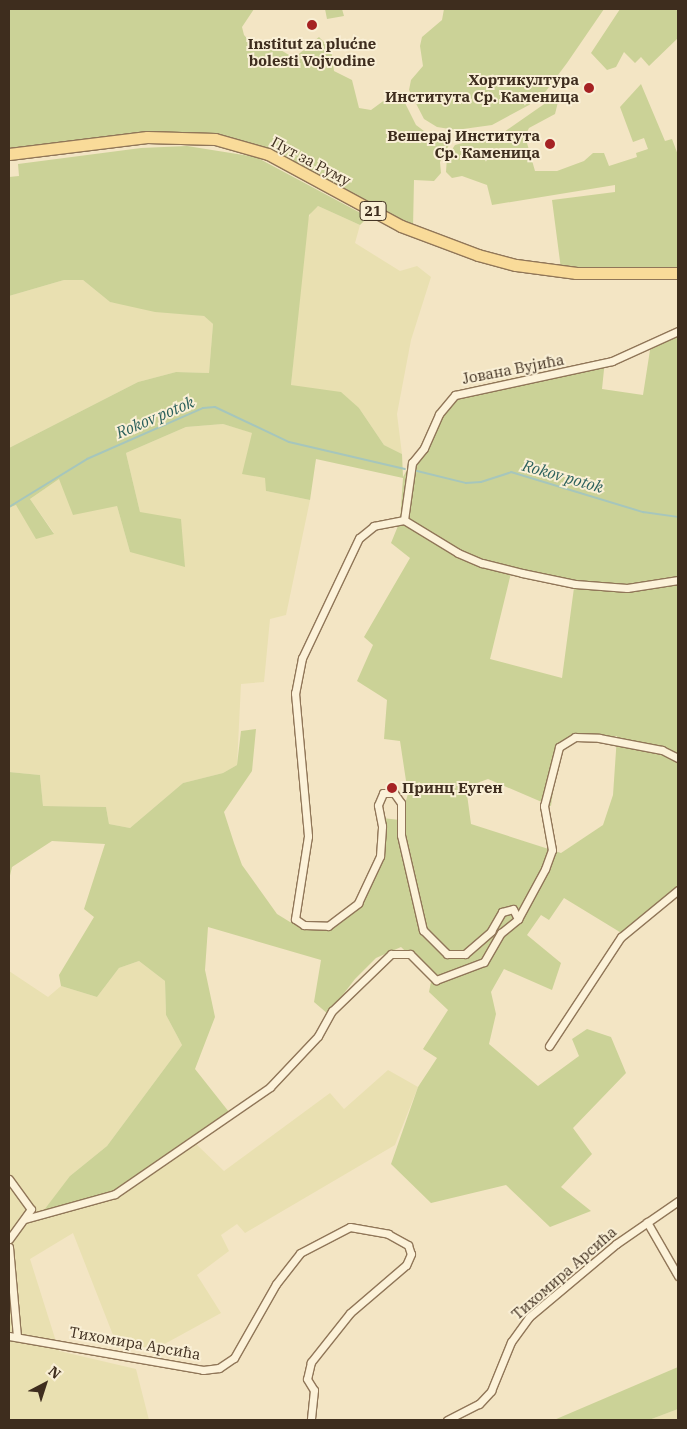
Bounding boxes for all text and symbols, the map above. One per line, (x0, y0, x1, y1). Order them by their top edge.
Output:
marker: Institut za plućne bolesti Vojvodine (305, 18, 319, 32)
place label: Institut za plućne bolesti Vojvodine (248, 34, 376, 69)
place label: Хортикултура Института Ср. Каменица (385, 70, 579, 105)
marker: Хортикултура Института Ср. Каменица (583, 82, 595, 94)
place label: Вешерај Института Ср. Каменица (387, 126, 540, 161)
street label: Пут за Руму (268, 133, 354, 189)
marker: Вешерај Института Ср. Каменица (544, 138, 556, 150)
road number: 21 (359, 200, 387, 222)
street label: Јована Вујића (461, 350, 565, 388)
water label: Rokov potok (113, 392, 197, 442)
water label: Rokov potok (520, 455, 606, 497)
place label: Принц Еуген (402, 779, 503, 797)
marker: Принц Еуген (386, 782, 398, 794)
street label: Тихомира Арсића (508, 1223, 620, 1323)
street label: Тихомира Арсића (68, 1323, 202, 1363)
north arrow (20, 1359, 70, 1409)
text: N (45, 1362, 65, 1383)

